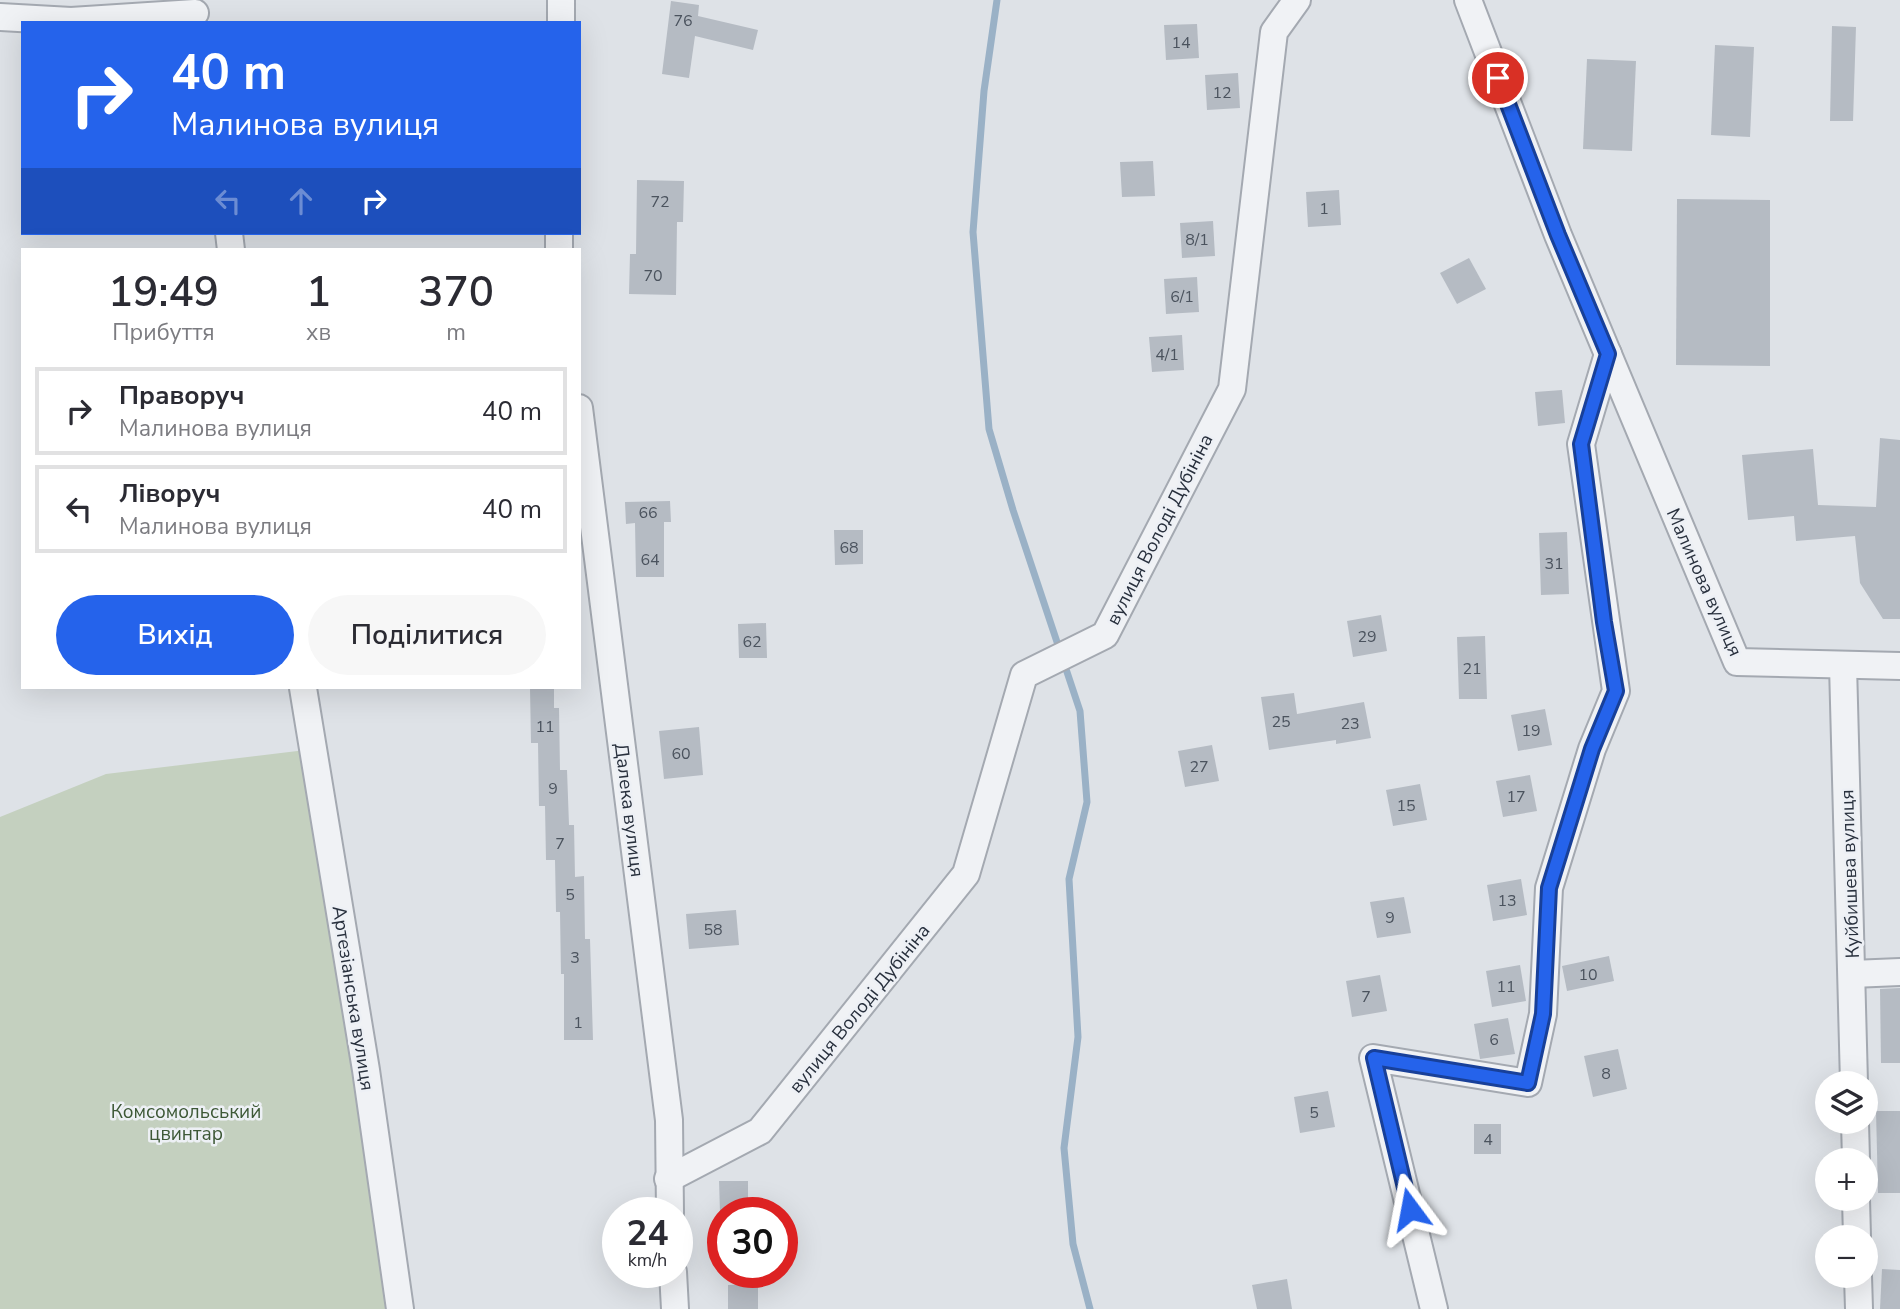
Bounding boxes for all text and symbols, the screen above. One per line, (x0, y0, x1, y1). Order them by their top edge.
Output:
house number: 76 (673, 10, 693, 32)
house number: 14 (1171, 32, 1191, 54)
text: 40 m (171, 39, 286, 106)
pin (1468, 48, 1528, 108)
icon: right (56, 49, 147, 140)
icon: arrive (1479, 59, 1517, 97)
house number: 12 (1212, 82, 1232, 104)
text: Малинова вулиця (171, 103, 439, 146)
icon: left (209, 182, 247, 220)
icon: ahead (282, 182, 320, 220)
icon: right (355, 182, 393, 220)
house number: 72 (650, 191, 670, 213)
house number: 1 (1319, 198, 1329, 220)
house number: 8/1 (1185, 229, 1209, 251)
text: 19:49 (108, 264, 219, 321)
text: 1 (306, 264, 331, 321)
text: 370 (418, 264, 494, 321)
house number: 70 (643, 265, 663, 287)
house number: 6/1 (1170, 286, 1194, 308)
text: Прибуття (112, 317, 215, 348)
text: хв (306, 317, 331, 348)
text: m (446, 317, 466, 348)
house number: 4/1 (1155, 344, 1179, 366)
text: Праворуч (119, 378, 244, 413)
icon: right (60, 392, 98, 430)
text: 40 m (482, 394, 542, 429)
text: Малинова вулиця (119, 413, 312, 444)
street label: вулиця Володі Дубініна (1100, 430, 1219, 629)
text: Ліворуч (119, 476, 220, 511)
icon: left (60, 490, 98, 528)
text: 40 m (482, 492, 542, 527)
house number: 66 (638, 502, 658, 524)
street label: Малинова вулиця (1660, 504, 1748, 660)
text: Малинова вулиця (119, 511, 312, 542)
house number: 68 (839, 537, 859, 559)
house number: 64 (640, 549, 660, 571)
house number: 31 (1544, 553, 1564, 575)
button: Вихід (56, 595, 294, 675)
button: Поділитися (308, 595, 546, 675)
house number: 29 (1357, 626, 1377, 648)
house number: 62 (742, 631, 762, 653)
house number: 21 (1462, 658, 1482, 680)
house number: 25 (1271, 711, 1291, 733)
house number: 23 (1340, 713, 1360, 735)
house number: 11 (535, 716, 555, 738)
house number: 19 (1521, 720, 1541, 742)
street label: Далека вулиця (608, 742, 650, 879)
house number: 60 (671, 743, 691, 765)
house number: 27 (1189, 756, 1209, 778)
house number: 9 (548, 778, 558, 800)
house number: 17 (1506, 786, 1526, 808)
street label: Куйбишева вулиця (1834, 789, 1866, 959)
house number: 15 (1396, 795, 1416, 817)
house number: 7 (555, 833, 565, 855)
house number: 5 (565, 884, 575, 906)
house number: 13 (1497, 890, 1517, 912)
street label: Артезіанська вулиця (326, 904, 380, 1093)
house number: 9 (1385, 907, 1395, 929)
street label: вулиця Володі Дубініна (783, 918, 936, 1099)
house number: 58 (703, 919, 723, 941)
house number: 3 (570, 947, 580, 969)
house number: 10 (1578, 964, 1598, 986)
house number: 11 (1496, 976, 1516, 998)
house number: 7 (1361, 986, 1371, 1008)
house number: 1 (573, 1012, 583, 1034)
house number: 6 (1489, 1029, 1499, 1051)
house number: 8 (1601, 1063, 1611, 1085)
map controls (1815, 1071, 1878, 1288)
button: layers (1815, 1071, 1878, 1134)
park label: Комсомольський цвинтар (111, 1099, 261, 1147)
house number: 5 (1309, 1102, 1319, 1124)
house number: 4 (1483, 1129, 1493, 1151)
button: + (1815, 1148, 1878, 1211)
position arrow (1373, 1172, 1447, 1246)
speed limit sign: 30 (707, 1197, 798, 1288)
text: 24 (626, 1210, 669, 1257)
button: − (1815, 1225, 1878, 1288)
text: km/h (628, 1248, 667, 1272)

